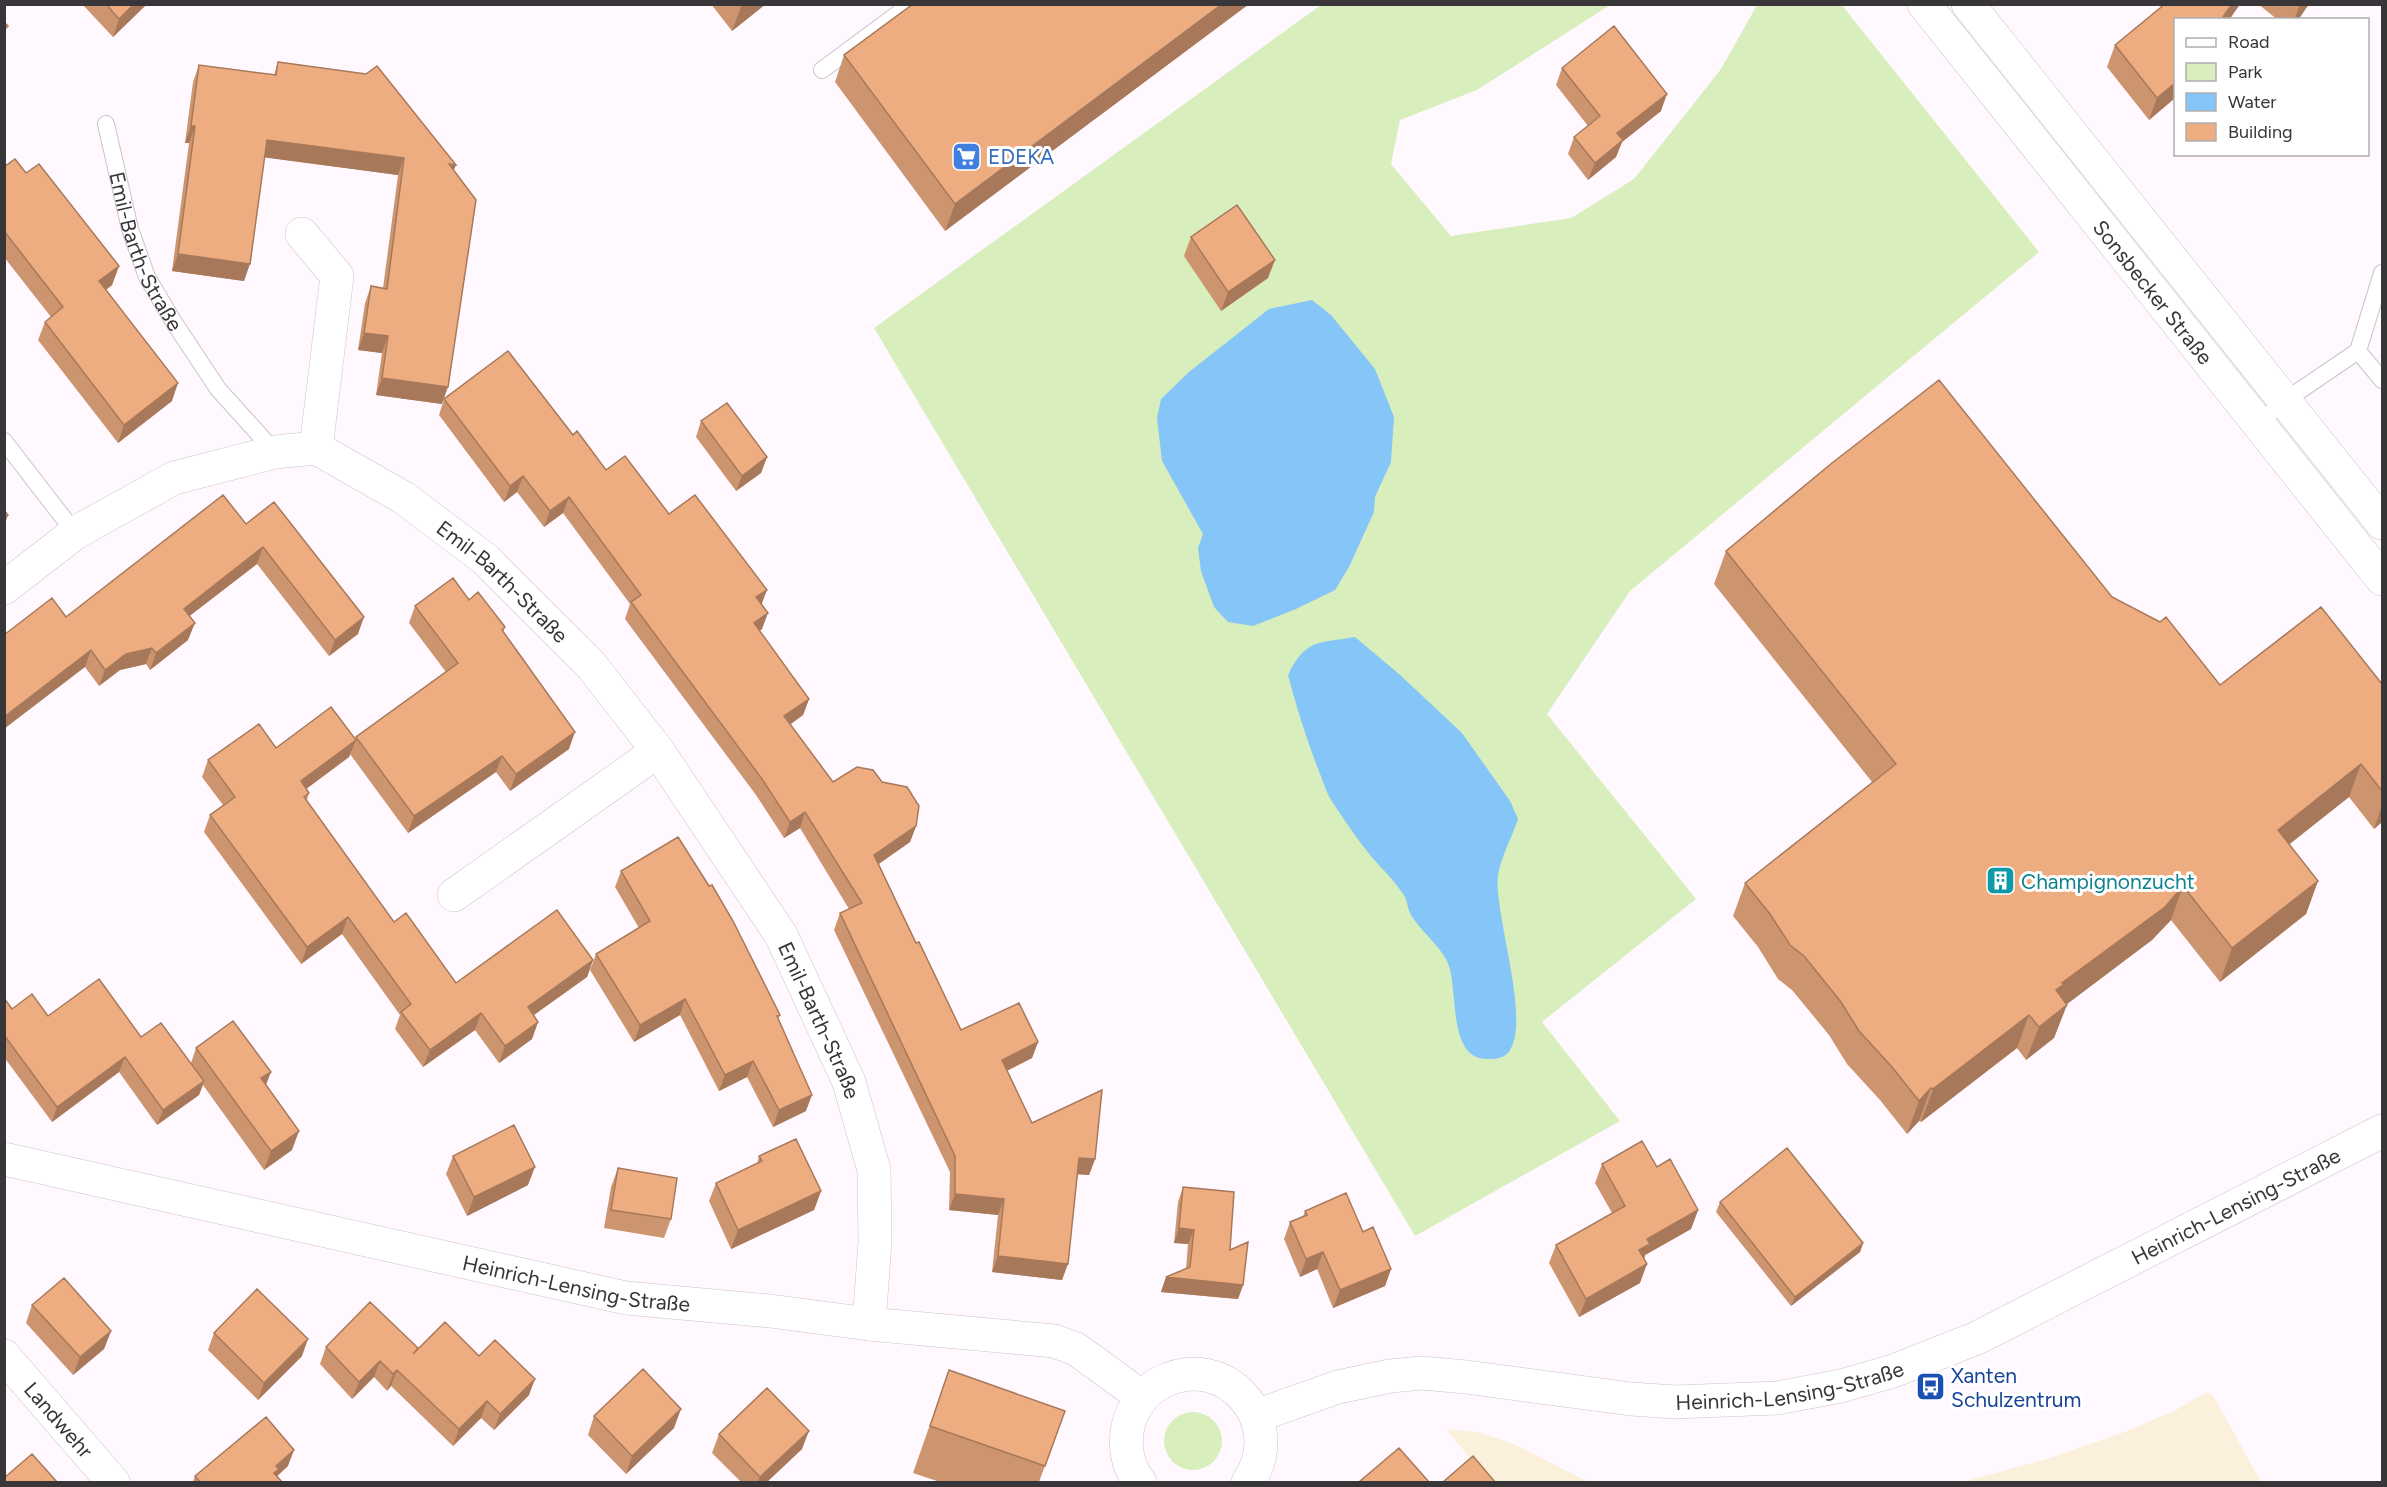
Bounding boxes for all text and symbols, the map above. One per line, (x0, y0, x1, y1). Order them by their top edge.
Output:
legend (2174, 18, 2369, 156)
text: Road (2228, 31, 2269, 53)
text: Park (2228, 61, 2263, 83)
text: Water (2228, 91, 2276, 113)
text: Building (2228, 121, 2293, 143)
supermarket icon: EDEKA (951, 140, 983, 172)
place label: EDEKA (988, 144, 1054, 169)
street label: Emil-Barth-Straße (105, 169, 189, 335)
street label: Sonsbecker Straße (2088, 215, 2218, 369)
street label: Emil-Barth-Straße (432, 515, 574, 648)
building icon: Champignonzucht (1984, 865, 2016, 897)
place label: Champignonzucht (2021, 869, 2195, 894)
street label: Emil-Barth-Straße (773, 938, 866, 1101)
street label: Heinrich-Lensing-Straße (2127, 1142, 2344, 1270)
street label: Heinrich-Lensing-Straße (460, 1249, 691, 1316)
street label: Heinrich-Lensing-Straße (1675, 1356, 1907, 1414)
place label: Xanten Schulzentrum (1951, 1363, 2081, 1412)
bus stop icon: Xanten Schulzentrum (1914, 1371, 1946, 1403)
street label: Landwehr (19, 1376, 99, 1463)

